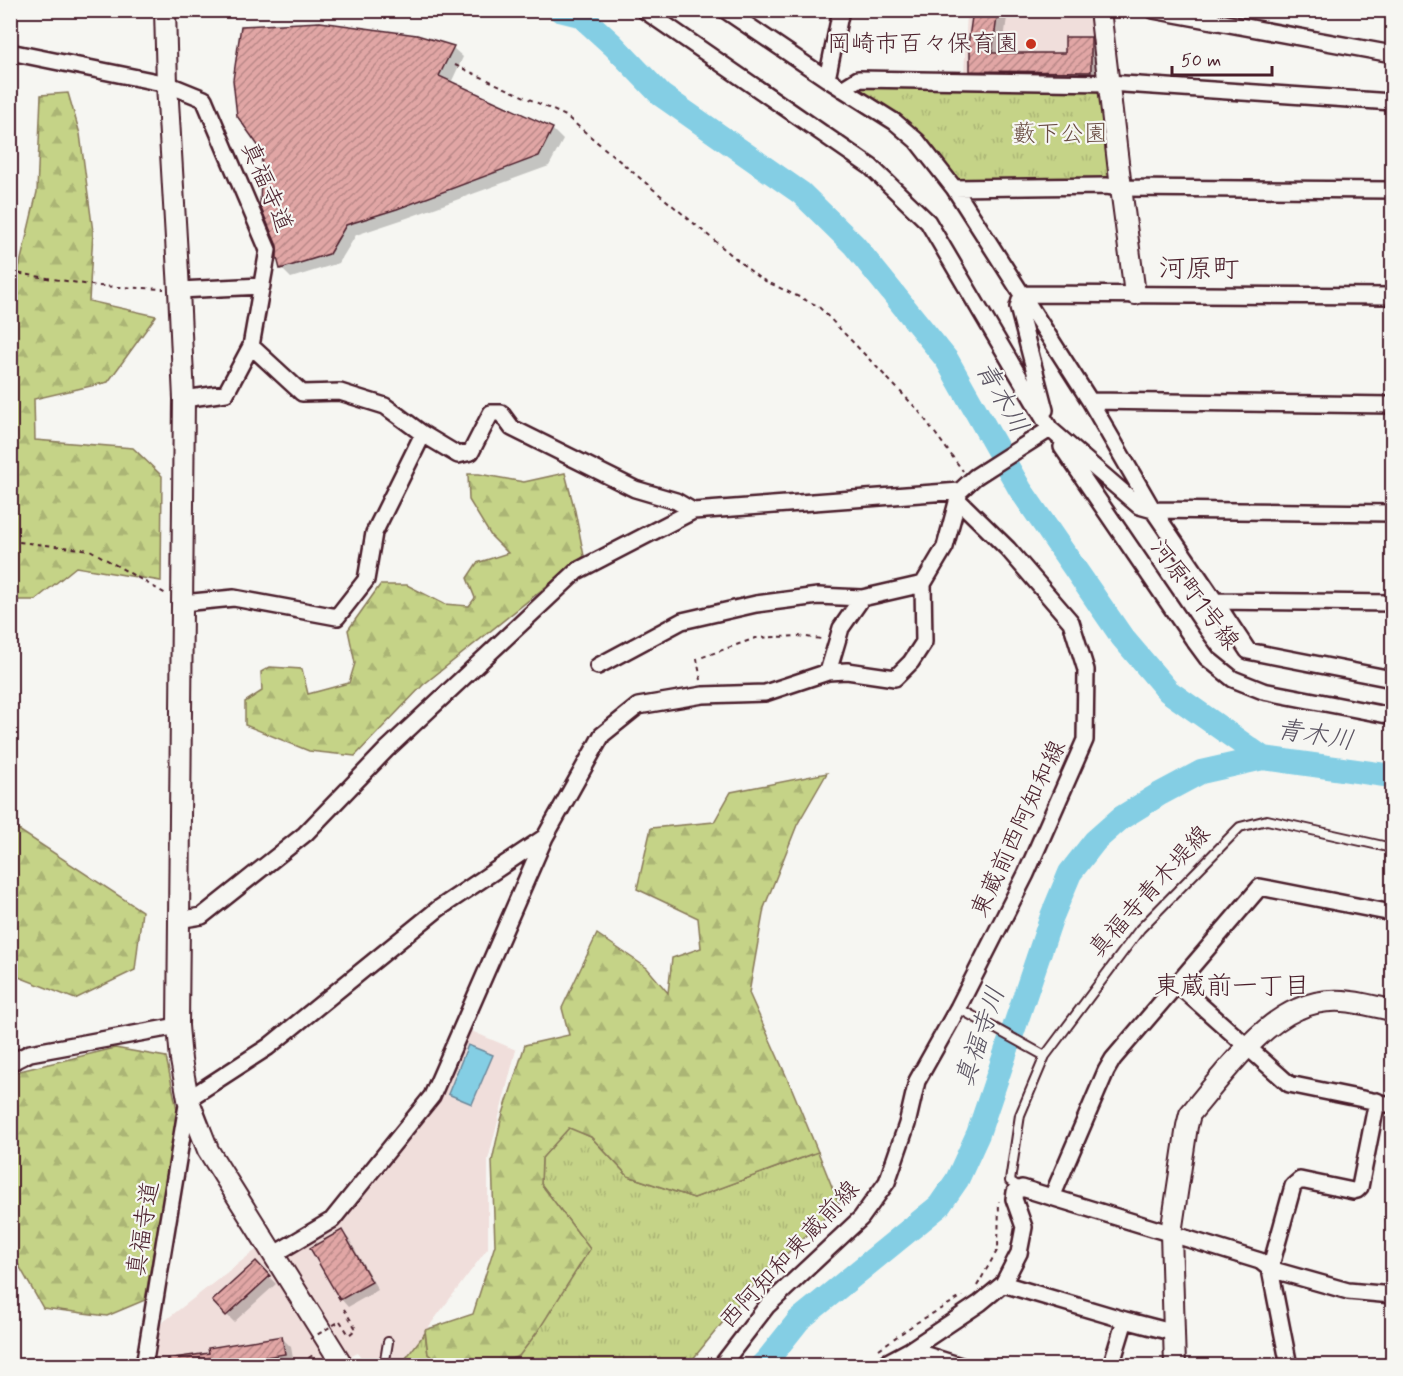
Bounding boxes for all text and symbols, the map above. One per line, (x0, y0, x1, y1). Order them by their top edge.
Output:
place label: 岡崎市百々保育園 (827, 29, 1019, 60)
marker: 岡崎市百々保育園 (1024, 37, 1038, 51)
scale bar (1172, 39, 1272, 77)
text: 50 m (1181, 49, 1221, 73)
park label: 藪下公園 (1012, 119, 1108, 150)
street label: 真福寺道 (233, 137, 299, 237)
district label: 河原町 (1159, 252, 1240, 287)
water label: 青木川 (967, 356, 1035, 440)
street label: 河原町1号線 (1142, 533, 1246, 657)
water label: 青木川 (1274, 713, 1356, 759)
street label: 東蔵前西阿知和線 (964, 735, 1074, 923)
street label: 真福寺青木堤線 (1082, 819, 1218, 965)
district label: 東蔵前一丁目 (1154, 970, 1310, 1004)
water label: 真福寺川 (948, 982, 1014, 1092)
street label: 西阿知和東蔵前線 (713, 1174, 867, 1336)
street label: 真福寺道 (121, 1179, 167, 1279)

